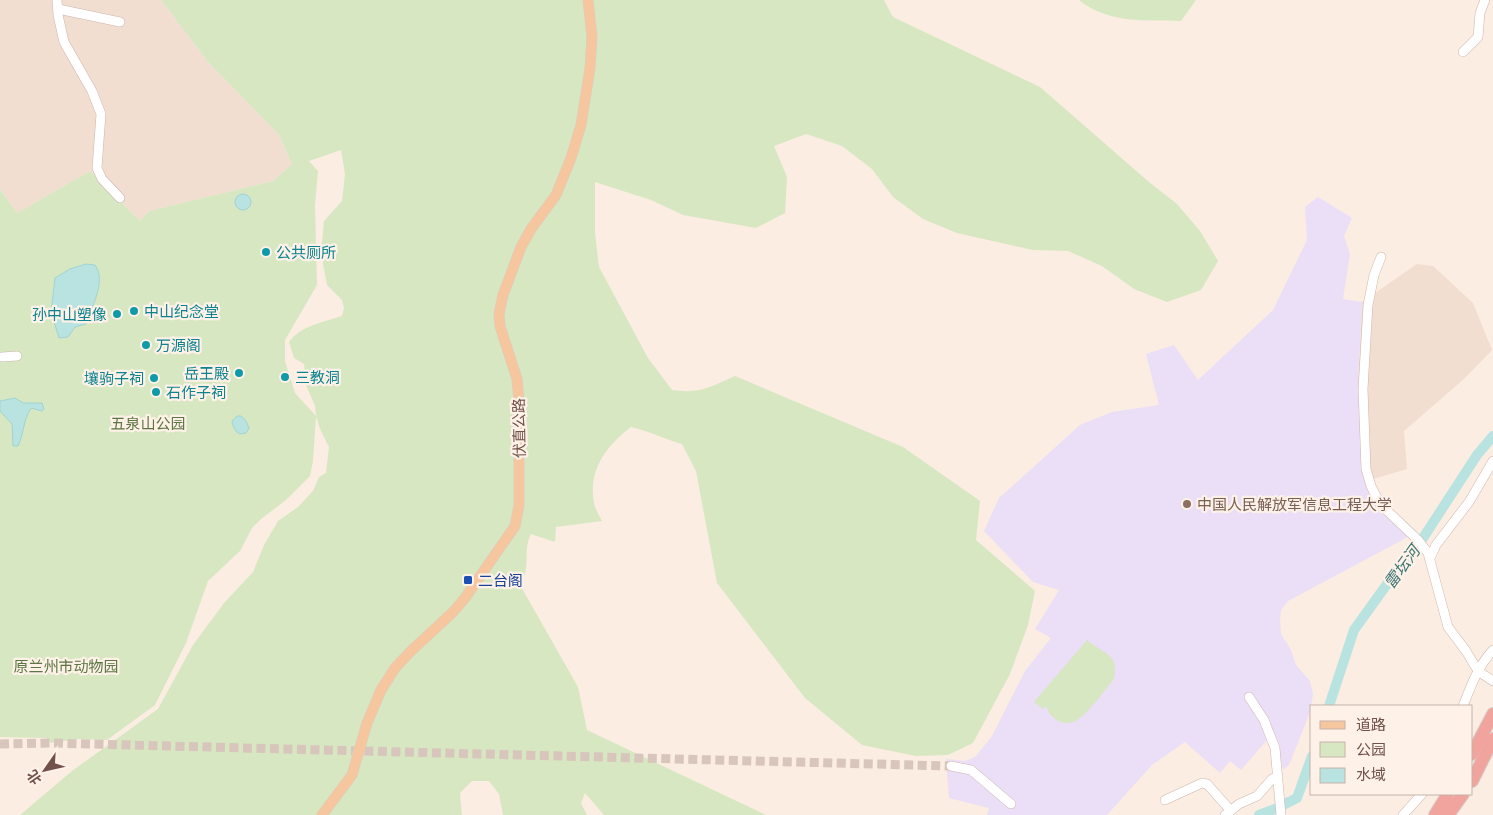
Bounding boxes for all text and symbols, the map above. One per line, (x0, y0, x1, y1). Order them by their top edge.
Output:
place label: 公共厕所 (276, 243, 336, 262)
marker: 公共厕所 (260, 246, 272, 258)
place label: 中山纪念堂 (144, 302, 219, 321)
place label: 孙中山塑像 (32, 305, 107, 324)
marker: 中山纪念堂 (128, 305, 140, 317)
marker: 孙中山塑像 (111, 308, 123, 320)
place label: 万源阁 (156, 336, 201, 355)
marker: 万源阁 (140, 339, 152, 351)
place label: 岳王殿 (184, 364, 229, 383)
marker: 岳王殿 (233, 367, 245, 379)
place label: 三教洞 (295, 368, 340, 387)
place label: 壤驹子祠 (84, 369, 144, 388)
marker: 三教洞 (279, 371, 291, 383)
marker: 壤驹子祠 (148, 372, 160, 384)
place label: 石作子祠 (166, 383, 226, 402)
marker: 石作子祠 (150, 386, 162, 398)
street label: 伏直公路 (509, 398, 529, 458)
park label: 五泉山公园 (110, 414, 186, 433)
place label: 中国人民解放军信息工程大学 (1197, 495, 1392, 514)
marker: 中国人民解放军信息工程大学 (1181, 498, 1193, 510)
water label: 雷坛河 (1380, 540, 1426, 592)
place label: 二台阁 (478, 571, 523, 590)
marker: 二台阁 (462, 574, 474, 586)
park label: 原兰州市动物园 (13, 657, 119, 676)
legend (1310, 705, 1473, 795)
text: 道路 (1356, 715, 1386, 734)
text: 公园 (1356, 740, 1386, 759)
north arrow (20, 745, 70, 795)
text: 水域 (1356, 765, 1386, 784)
text: 北 (23, 766, 46, 788)

